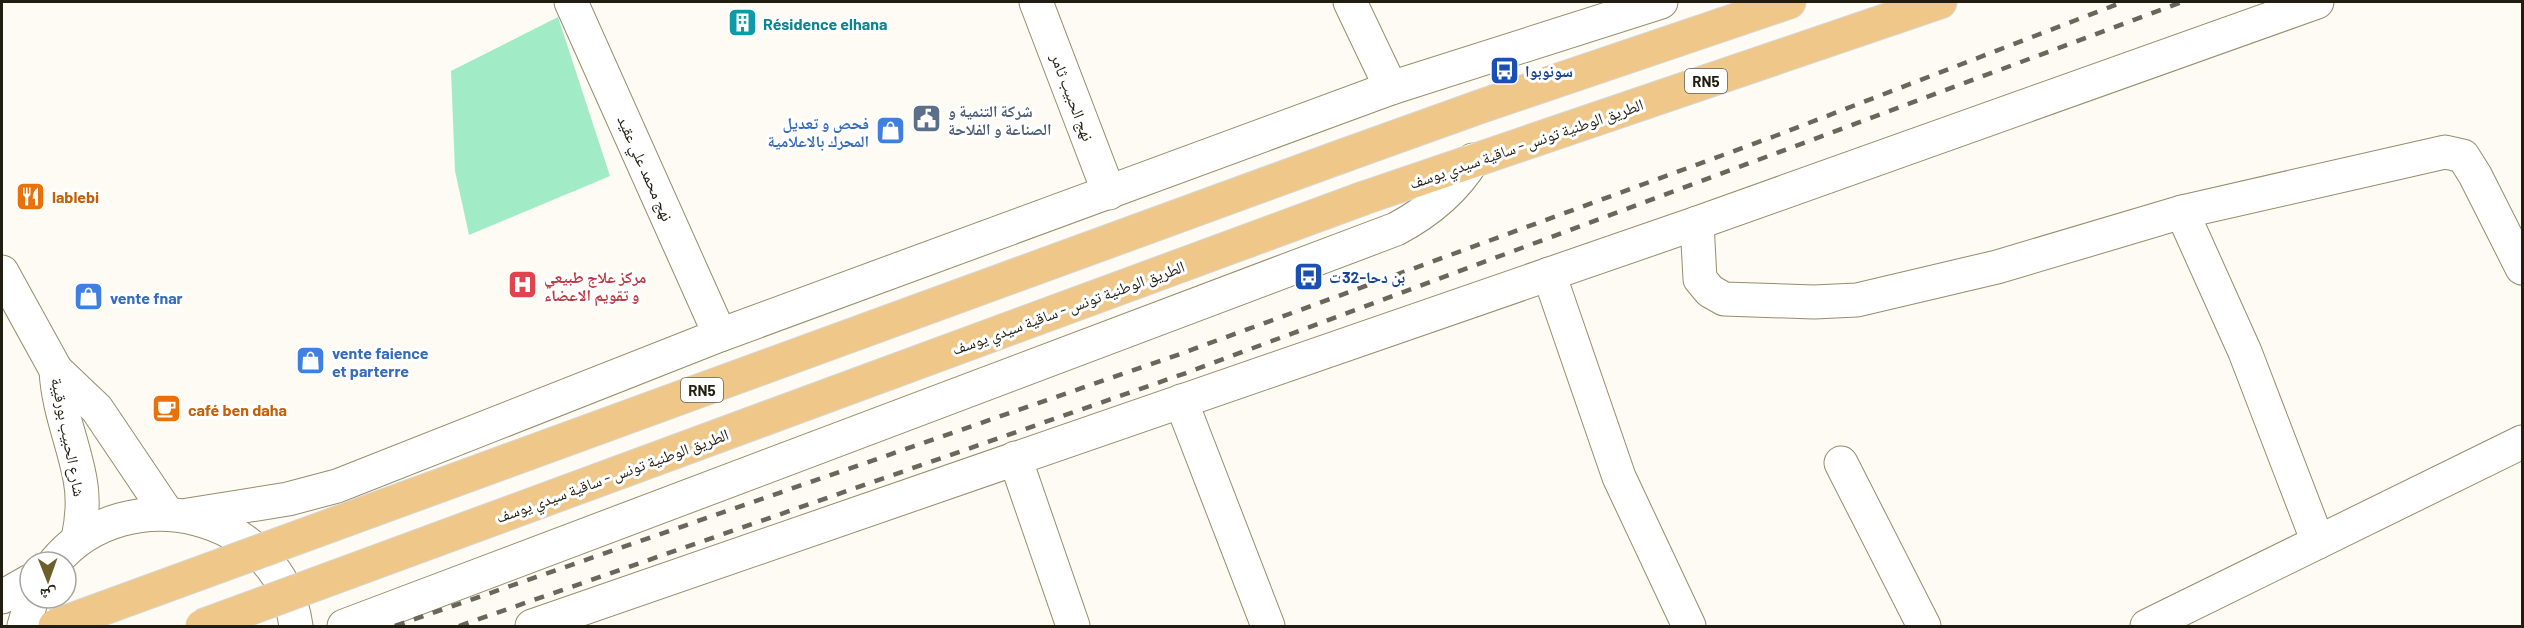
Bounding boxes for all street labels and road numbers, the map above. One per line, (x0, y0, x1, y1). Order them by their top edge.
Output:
street label: نهج الحبيب ثامر (1045, 50, 1098, 144)
road number: RN5 (1685, 69, 1727, 93)
street label: الطريق الوطنية تونس - ساقية سيدي يوسف (1407, 94, 1647, 196)
street label: نهج محمد علي عقيد (611, 112, 678, 225)
street label: الطريق الوطنية تونس - ساقية سيدي يوسف (949, 256, 1188, 362)
street label: شارع الحبيب بورقيبة (46, 376, 90, 498)
road number: RN5 (681, 378, 723, 402)
street label: الطريق الوطنية تونس - ساقية سيدي يوسف (493, 424, 732, 530)

